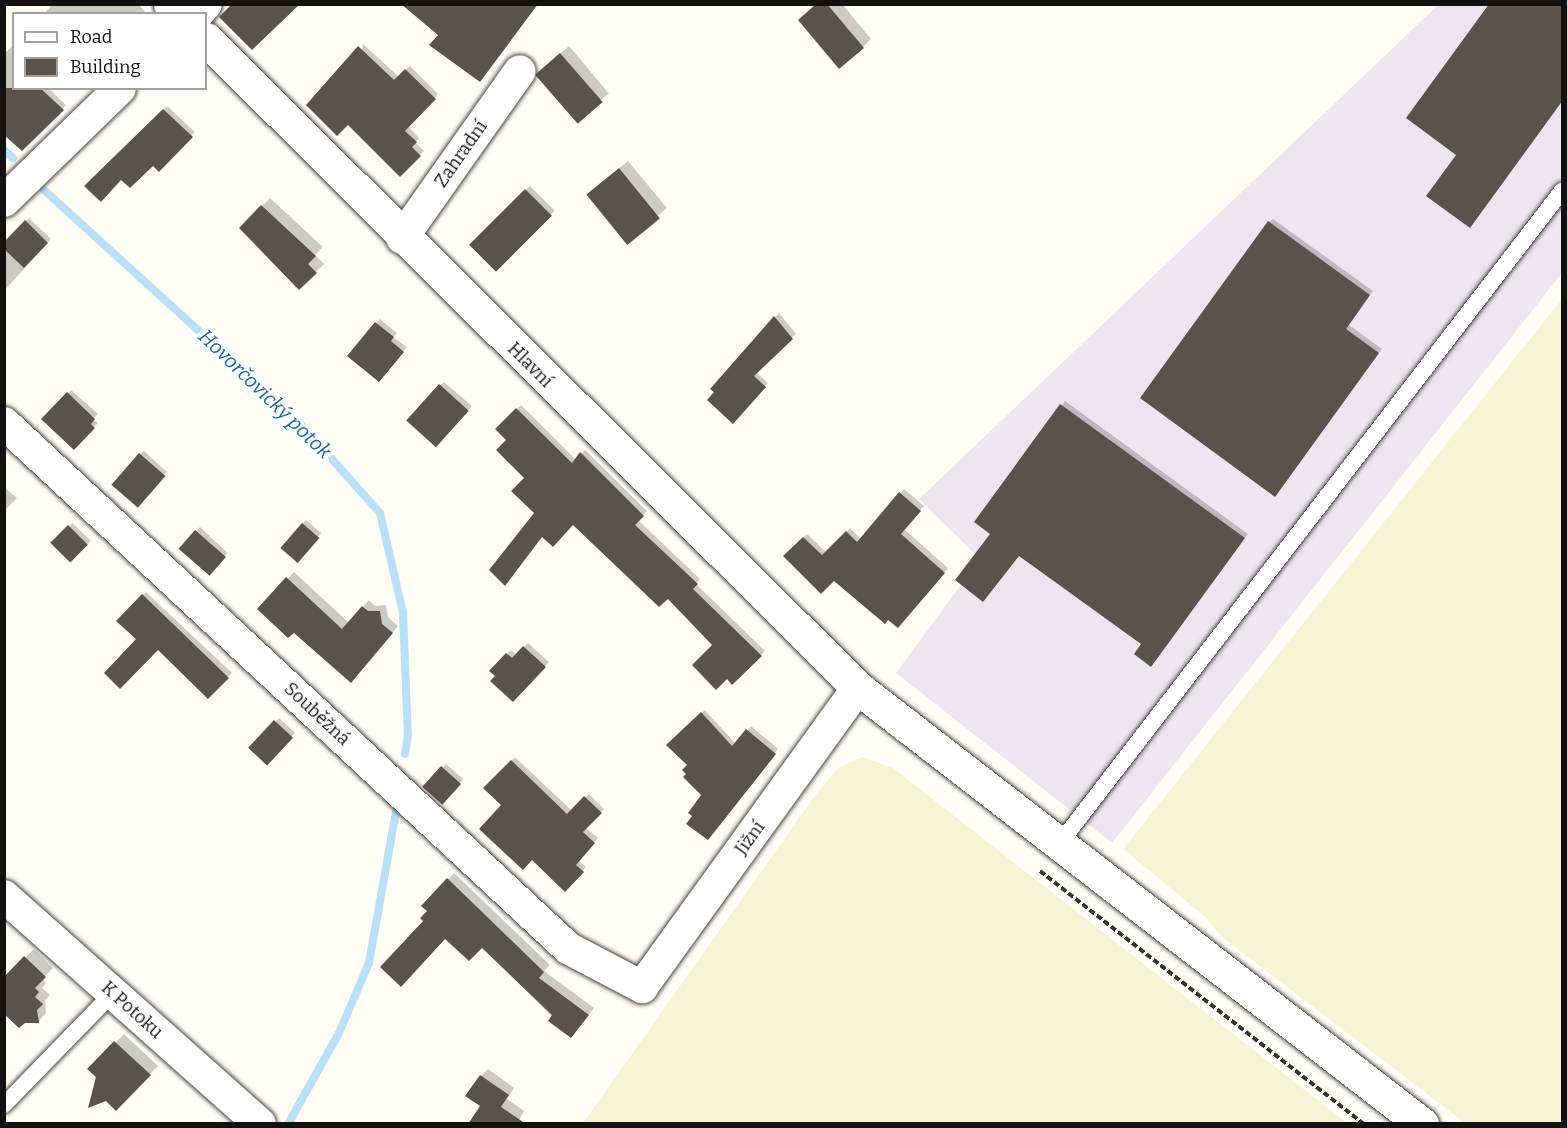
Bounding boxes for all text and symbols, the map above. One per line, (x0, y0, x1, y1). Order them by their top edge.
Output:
legend (12, 12, 207, 90)
text: Road (70, 26, 112, 48)
text: Building (70, 56, 141, 78)
street label: Zahradní (430, 116, 492, 192)
water label: Hovorčovický potok (193, 324, 337, 464)
street label: Hlavní (503, 338, 557, 392)
street label: Souběžná (280, 678, 354, 750)
street label: Jižní (730, 817, 770, 859)
street label: K Potoku (97, 977, 167, 1043)

